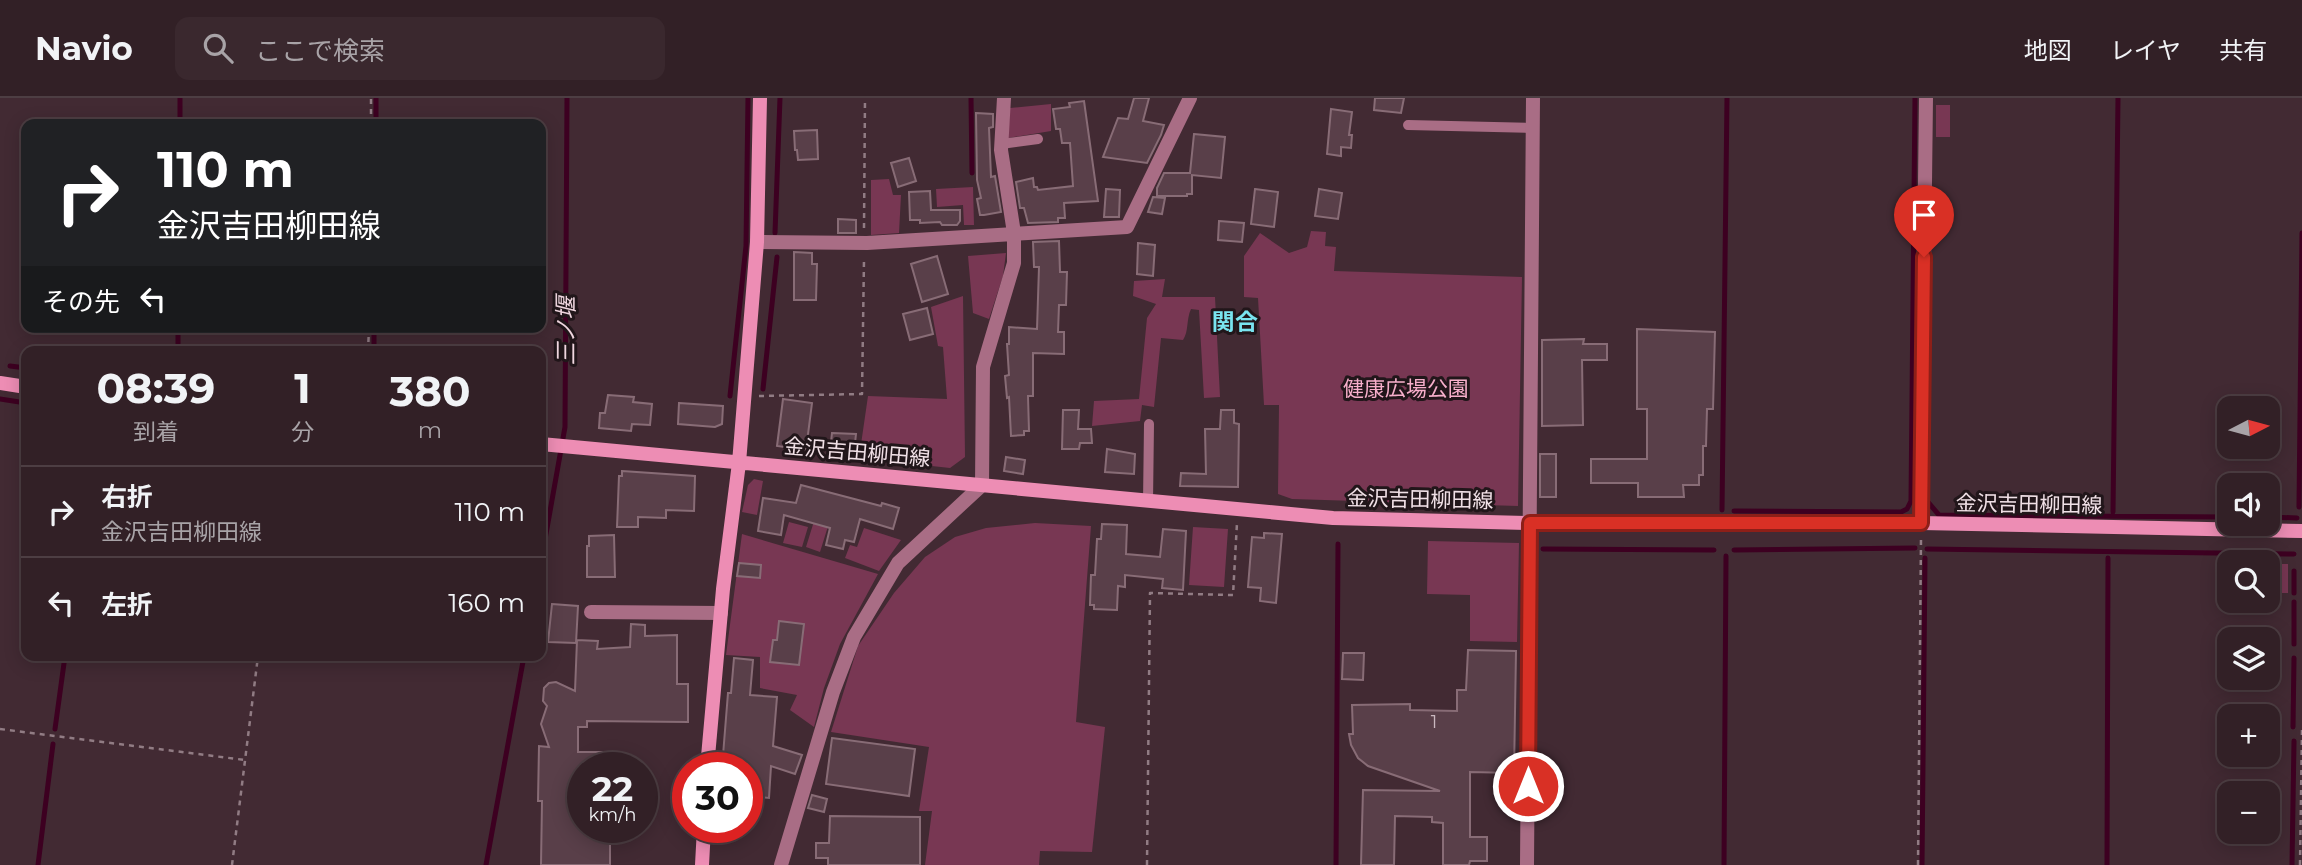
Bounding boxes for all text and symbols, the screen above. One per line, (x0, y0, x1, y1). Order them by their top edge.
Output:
search box (175, 17, 665, 80)
text: Navio (35, 28, 133, 68)
icon: search (199, 29, 237, 67)
text: ここで検索 (255, 35, 385, 67)
text: 地図 (2024, 36, 2072, 65)
text: レイヤ (2110, 36, 2181, 65)
text: 共有 (2219, 36, 2267, 65)
text: 110 m (157, 140, 294, 199)
icon: right (42, 147, 133, 238)
pin (1894, 185, 1954, 257)
icon: arrive (1905, 196, 1943, 234)
text: 金沢吉田柳田線 (157, 206, 381, 245)
icon: left (134, 280, 172, 318)
text: その先 (42, 286, 120, 318)
water label: 三ノ堰 (552, 293, 580, 366)
district label: 関合 (1212, 308, 1258, 336)
text: 08:39 (97, 362, 215, 414)
text: 1 (294, 362, 311, 414)
text: 380 (389, 365, 470, 417)
park label: 健康広場公園 (1343, 376, 1469, 401)
north arrow (2217, 396, 2280, 458)
map controls (2217, 396, 2280, 844)
text: m (418, 416, 442, 444)
text: 到着 (133, 418, 179, 446)
text: 分 (291, 418, 314, 446)
street label: 金沢吉田柳田線 (783, 433, 931, 471)
button: sound (2217, 473, 2280, 536)
text: 右折 (101, 481, 153, 513)
street label: 金沢吉田柳田線 (1346, 485, 1494, 513)
street label: 金沢吉田柳田線 (1955, 490, 2103, 518)
icon: right (42, 493, 80, 531)
text: 110 m (455, 496, 525, 528)
text: 金沢吉田柳田線 (101, 518, 262, 546)
button: search (2217, 550, 2280, 613)
icon: left (42, 584, 80, 622)
text: 160 m (448, 587, 525, 619)
text: 左折 (101, 589, 153, 621)
button: layers (2217, 627, 2280, 690)
button: + (2217, 704, 2280, 767)
house number: 1 (1431, 711, 1437, 733)
position arrow (1491, 749, 1565, 823)
speed limit sign: 30 (672, 752, 763, 843)
text: 22 (592, 767, 633, 810)
button: − (2217, 781, 2280, 844)
text: km/h (588, 804, 637, 826)

